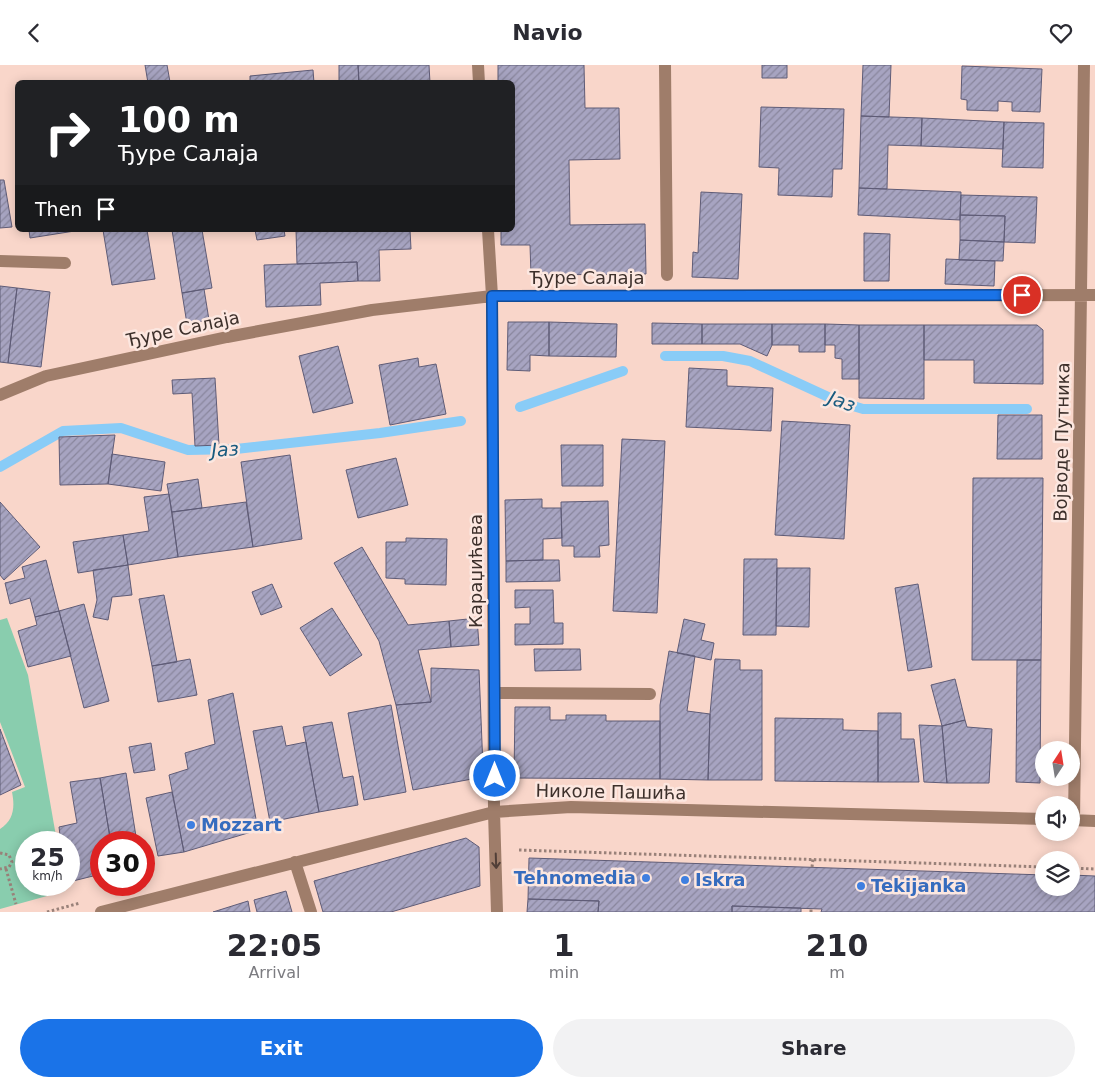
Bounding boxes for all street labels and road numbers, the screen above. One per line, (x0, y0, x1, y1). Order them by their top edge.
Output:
street label: Ђуре Салаја (528, 267, 645, 288)
street label: Ђуре Салаја (123, 306, 241, 351)
street label: Војводе Путника (1050, 362, 1073, 522)
street label: Караџићева (465, 514, 486, 628)
street label: Николе Пашића (535, 780, 687, 803)

